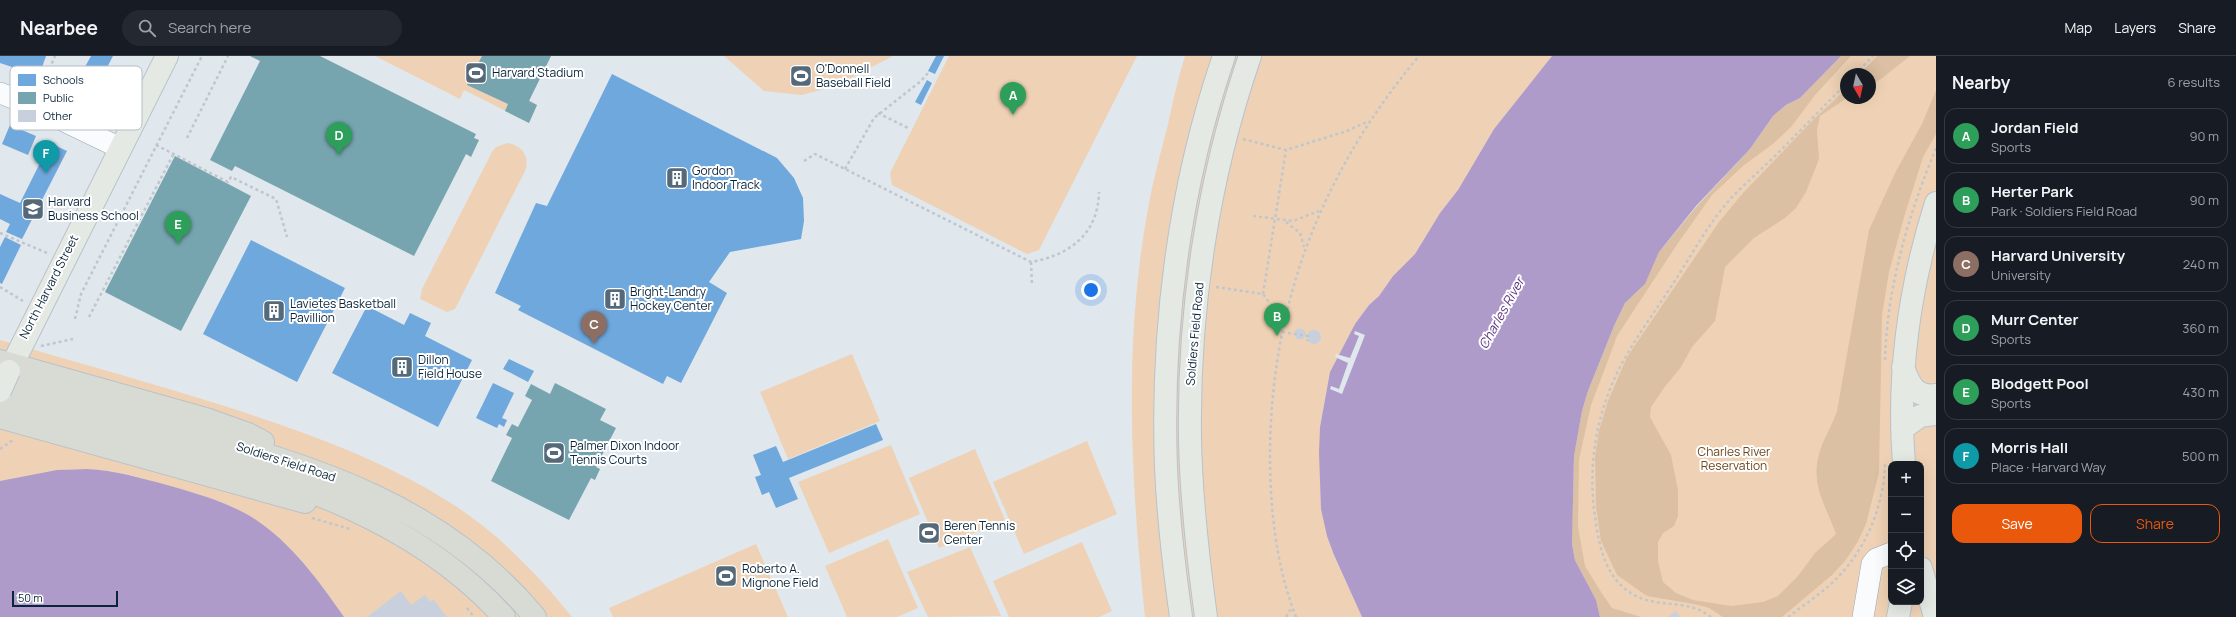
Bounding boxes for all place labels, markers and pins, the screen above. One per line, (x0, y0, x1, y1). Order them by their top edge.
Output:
sports icon: Harvard Stadium (463, 60, 489, 86)
place label: O'Donnell Baseball Field (816, 60, 891, 91)
sports icon: O'Donnell Baseball Field (788, 63, 814, 89)
place label: Harvard Stadium (492, 64, 583, 81)
pin: A (1000, 82, 1026, 115)
pin: D (326, 122, 352, 155)
pin: F (33, 140, 59, 173)
place label: Gordon Indoor Track (692, 162, 761, 193)
building icon: Gordon Indoor Track (664, 165, 690, 191)
place label: Harvard Business School (48, 193, 139, 224)
school or university icon: Harvard Business School (20, 196, 46, 222)
pin: E (165, 211, 191, 244)
place label: Bright-Landry Hockey Center (630, 283, 713, 314)
building icon: Bright-Landry Hockey Center (602, 286, 628, 312)
place label: Lavietes Basketball Pavillion (290, 295, 396, 326)
building icon: Lavietes Basketball Pavillion (261, 298, 287, 324)
pin: B (1264, 303, 1290, 336)
pin: C (581, 311, 607, 344)
place label: Dillon Field House (418, 351, 482, 382)
building icon: Dillon Field House (389, 354, 415, 380)
place label: Palmer Dixon Indoor Tennis Courts (570, 437, 680, 468)
sports icon: Palmer Dixon Indoor Tennis Courts (541, 440, 567, 466)
place label: Beren Tennis Center (944, 517, 1015, 548)
sports icon: Beren Tennis Center (916, 520, 942, 546)
place label: Roberto A. Mignone Field (742, 560, 818, 591)
sports icon: Roberto A. Mignone Field (713, 563, 739, 589)

